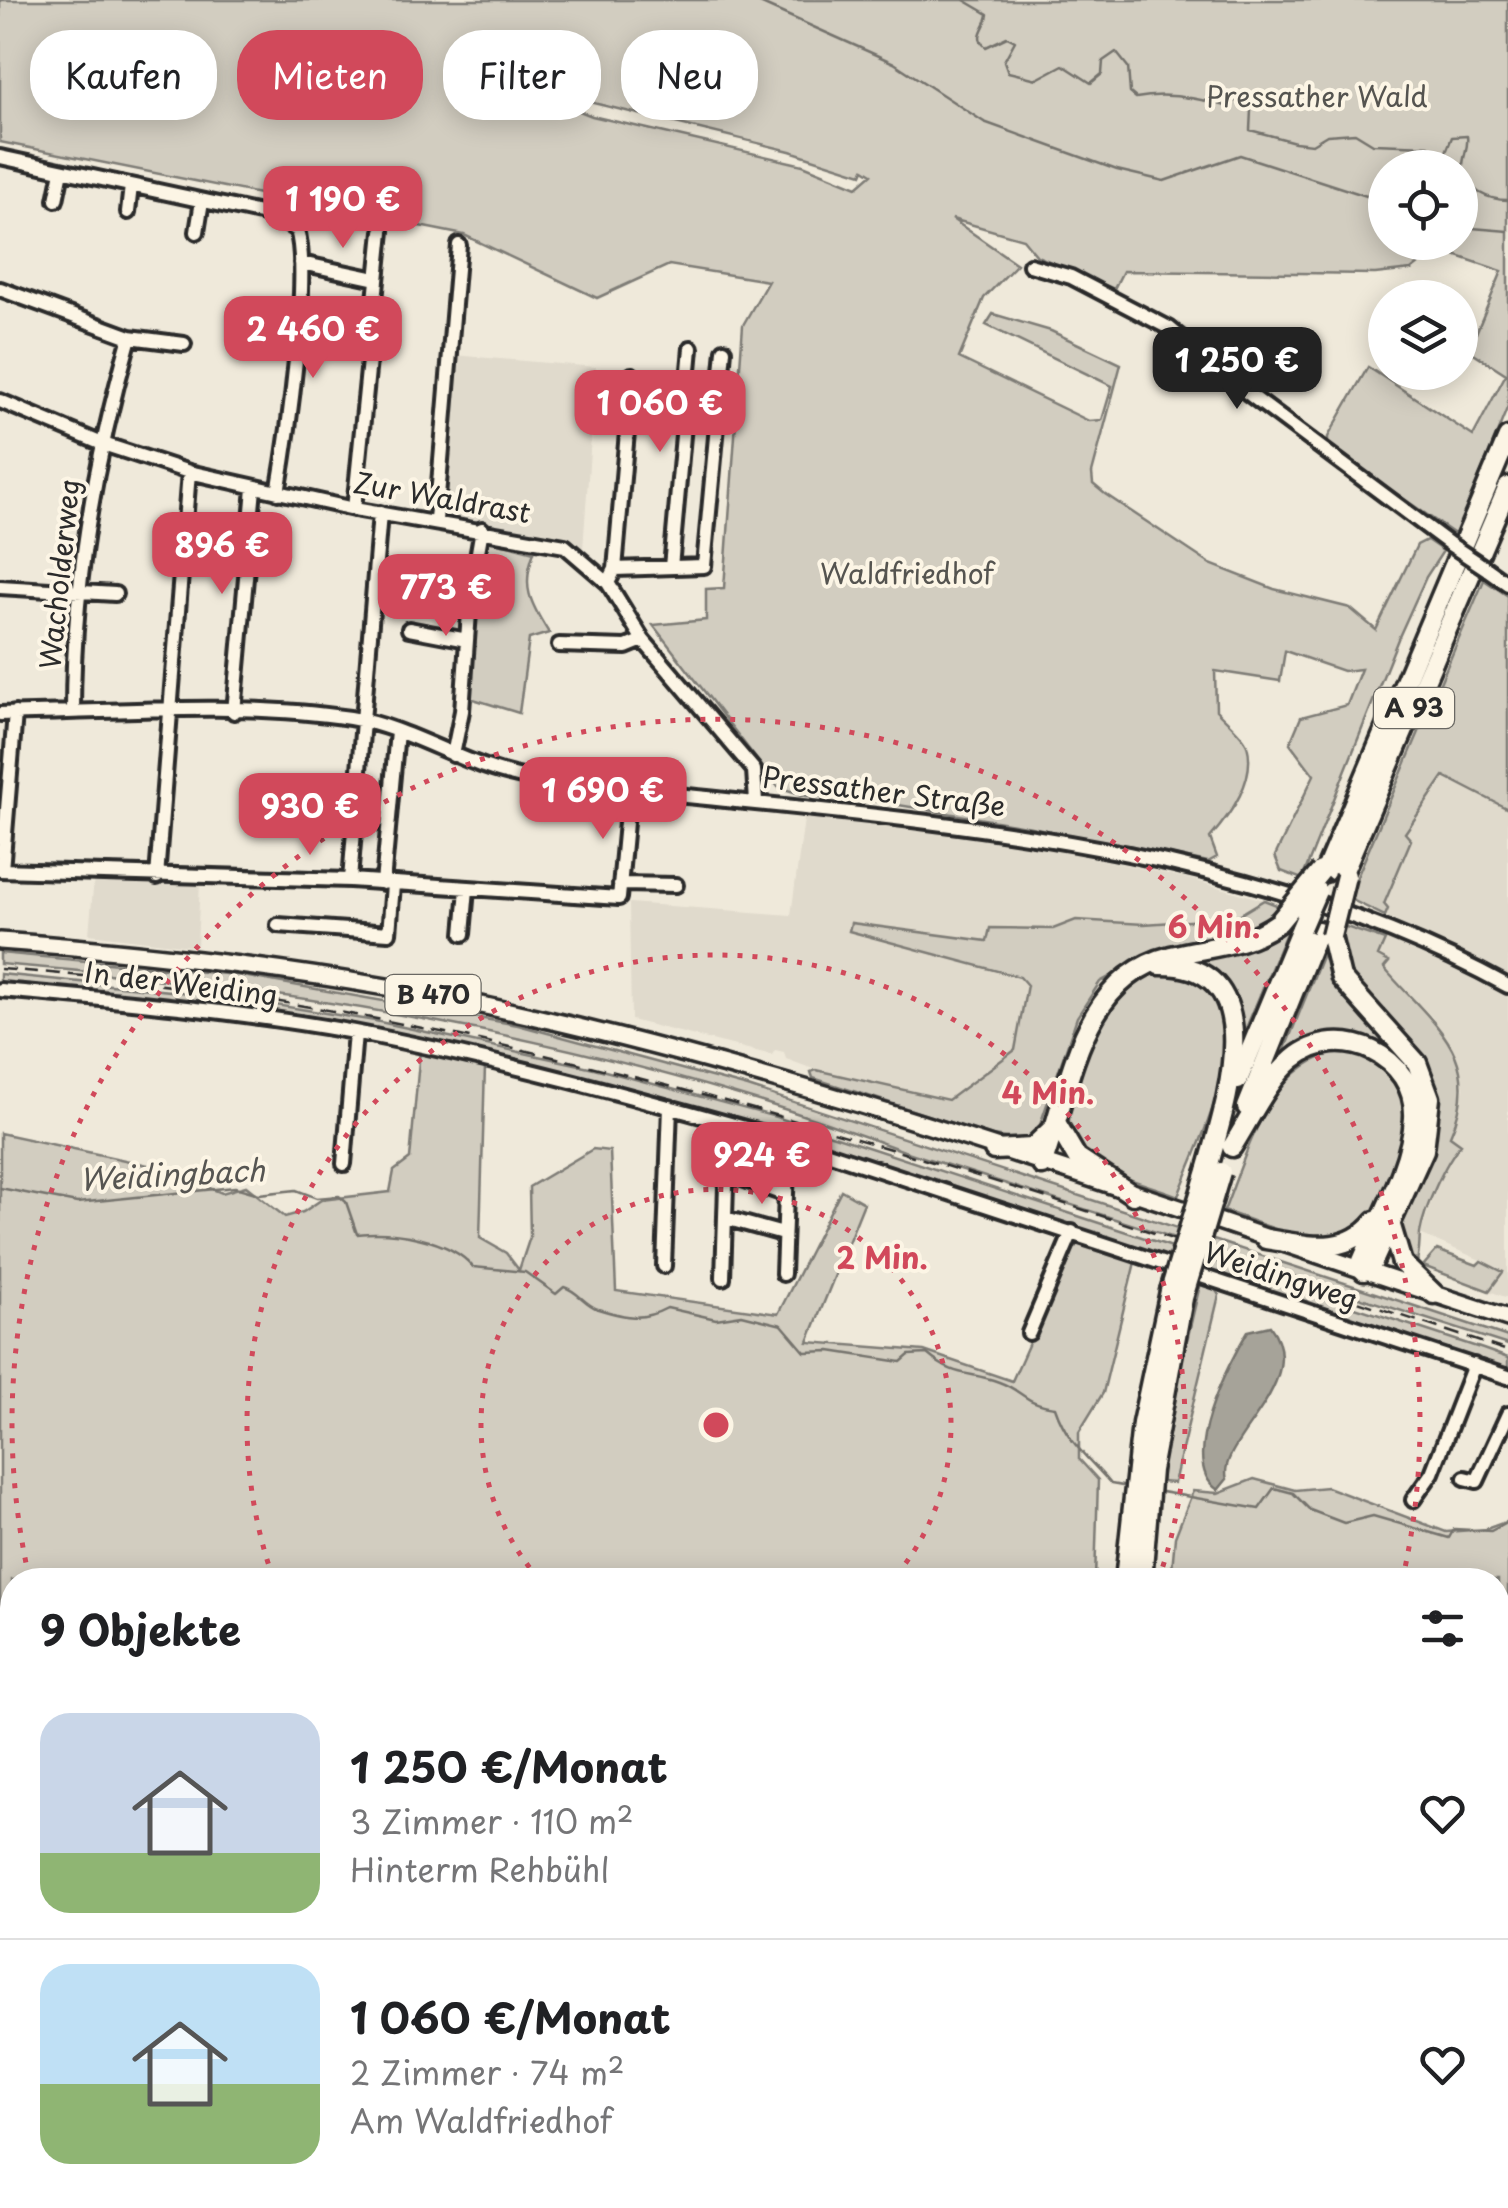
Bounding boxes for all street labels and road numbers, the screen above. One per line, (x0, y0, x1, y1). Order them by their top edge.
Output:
street label: Zur Waldrast (350, 460, 534, 533)
street label: Wacholderweg (27, 477, 90, 671)
road number: A 93 (1374, 688, 1454, 728)
street label: Pressather Straße (760, 754, 1008, 827)
street label: In der Weiding (82, 949, 280, 1016)
road number: B 470 (386, 975, 480, 1015)
street label: Weidingweg (1199, 1229, 1364, 1320)

